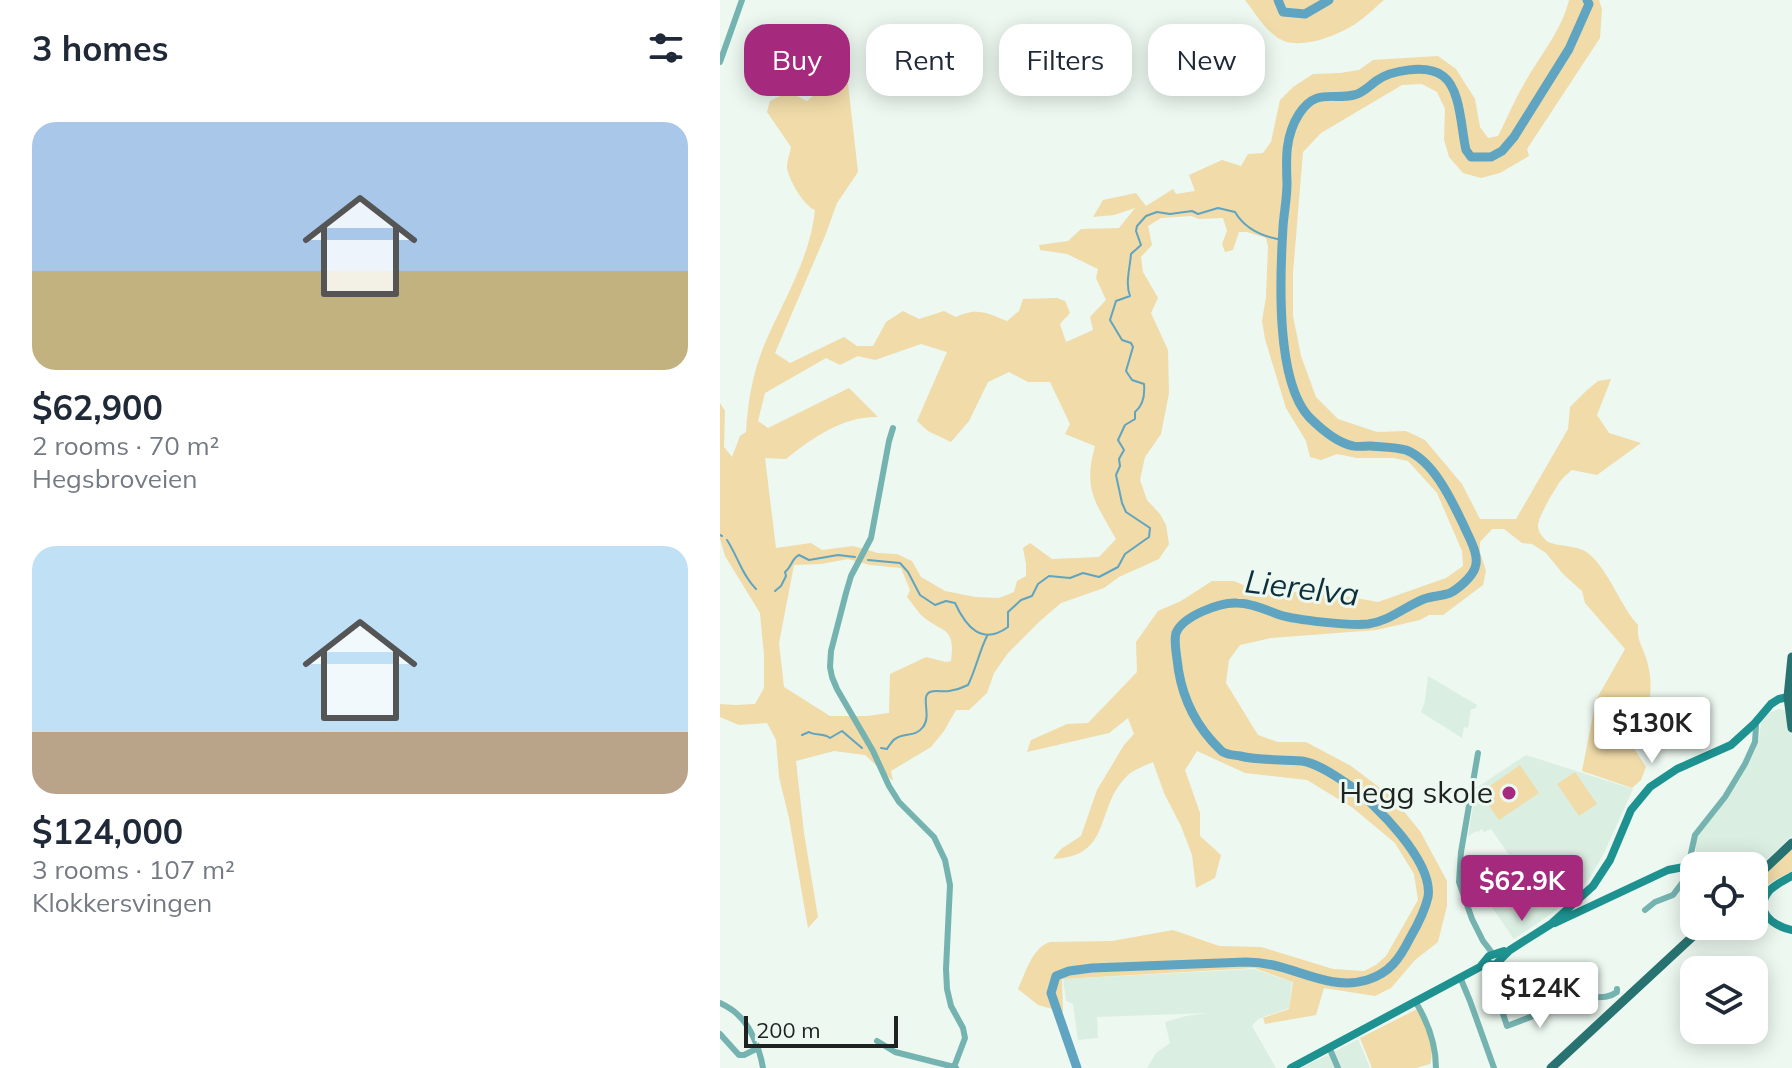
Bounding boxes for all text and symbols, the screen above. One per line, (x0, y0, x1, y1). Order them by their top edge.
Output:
chip: Buy (744, 24, 850, 96)
chip: Rent (866, 24, 983, 96)
chip: Filters (999, 24, 1132, 96)
chip: New (1148, 24, 1265, 96)
icon: filters (644, 26, 688, 70)
text: 3 homes (32, 27, 169, 70)
icon: home (288, 174, 432, 318)
text: $62,900 (32, 386, 163, 429)
text: 2 rooms · 70 m² (32, 429, 219, 462)
text: Hegsbroveien (32, 462, 198, 495)
water label: Lierelva (1243, 560, 1362, 614)
icon: home (288, 598, 432, 742)
pin: $130K (1596, 697, 1708, 765)
text: $130K (1612, 706, 1692, 739)
place label: Hegg skole (1339, 773, 1493, 811)
marker: Hegg skole (1500, 784, 1518, 802)
text: $124,000 (32, 810, 183, 853)
map controls (1680, 852, 1768, 1044)
button: locate (1680, 852, 1768, 940)
text: 3 rooms · 107 m² (32, 853, 235, 886)
pin: $62.9K (1457, 855, 1587, 923)
text: $62.9K (1479, 864, 1565, 897)
text: Klokkersvingen (32, 886, 212, 919)
button: layers (1680, 956, 1768, 1044)
pin: $124K (1484, 962, 1596, 1030)
text: $124K (1500, 971, 1580, 1004)
scale bar (744, 1012, 898, 1048)
text: 200 m (756, 1016, 821, 1044)

